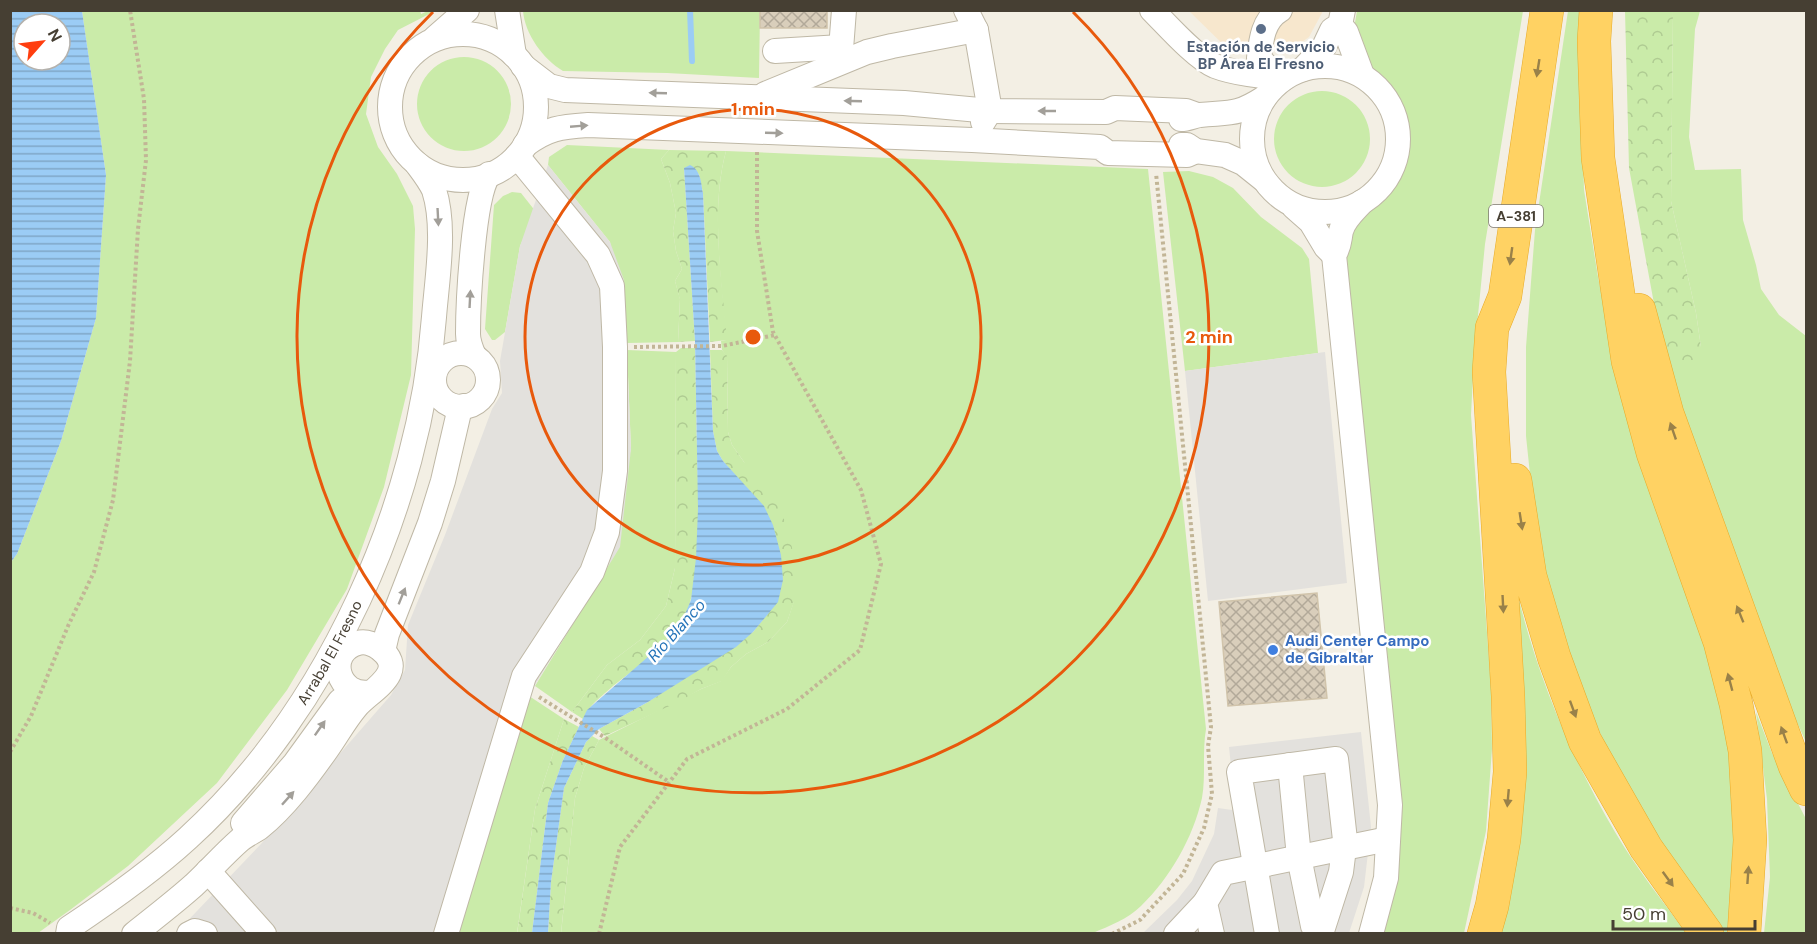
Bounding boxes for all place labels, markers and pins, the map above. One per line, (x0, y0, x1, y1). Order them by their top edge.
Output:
marker: Estación de Servicio BP Área El Fresno (1254, 22, 1268, 36)
place label: Estación de Servicio BP Área El Fresno (1187, 37, 1335, 74)
centre of rings (743, 327, 763, 347)
place label: Audi Center Campo de Gibraltar (1285, 631, 1430, 668)
marker: Audi Center Campo de Gibraltar (1266, 643, 1280, 657)

